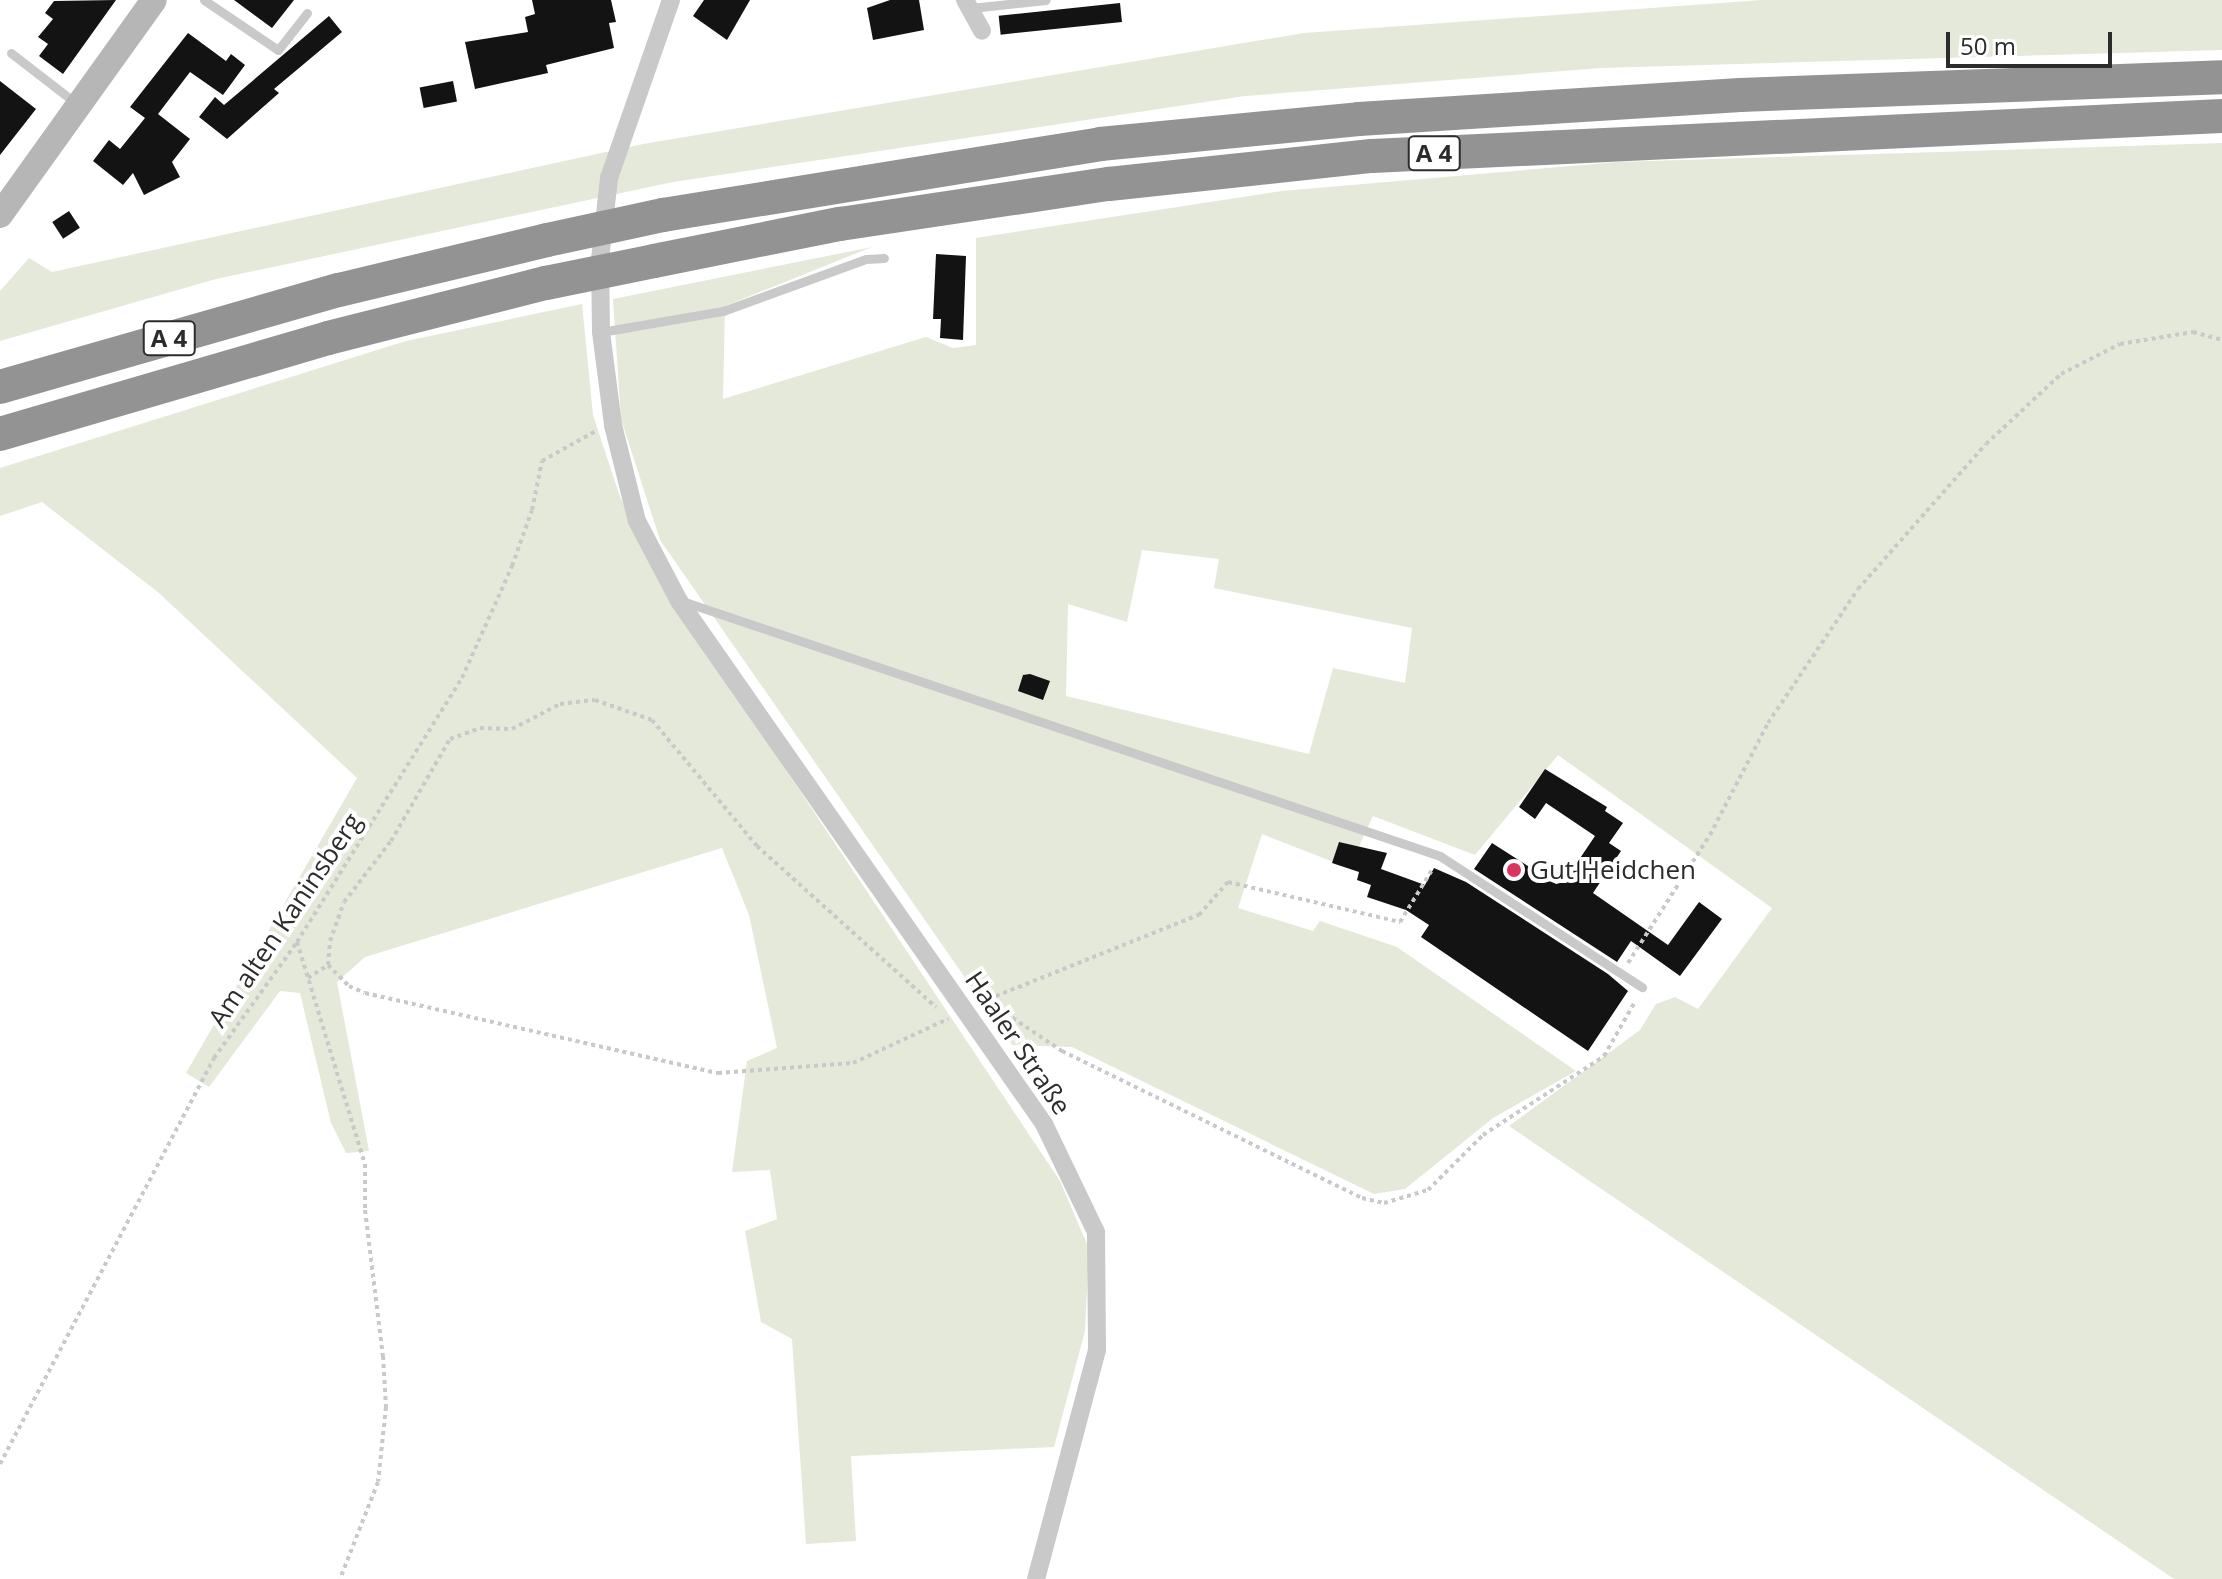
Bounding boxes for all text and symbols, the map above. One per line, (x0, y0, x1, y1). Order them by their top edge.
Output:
scale bar (1950, 16, 2116, 66)
text: 50 m (1960, 29, 2016, 62)
road number: A 4 (1406, 133, 1462, 173)
road number: A 4 (141, 318, 197, 358)
street label: Am alten Kaninsberg (202, 807, 368, 1033)
place label: Gut Heidchen (1530, 854, 1696, 886)
marker: Gut Heidchen (1505, 861, 1523, 879)
street label: Haaler Straße (959, 965, 1077, 1121)

